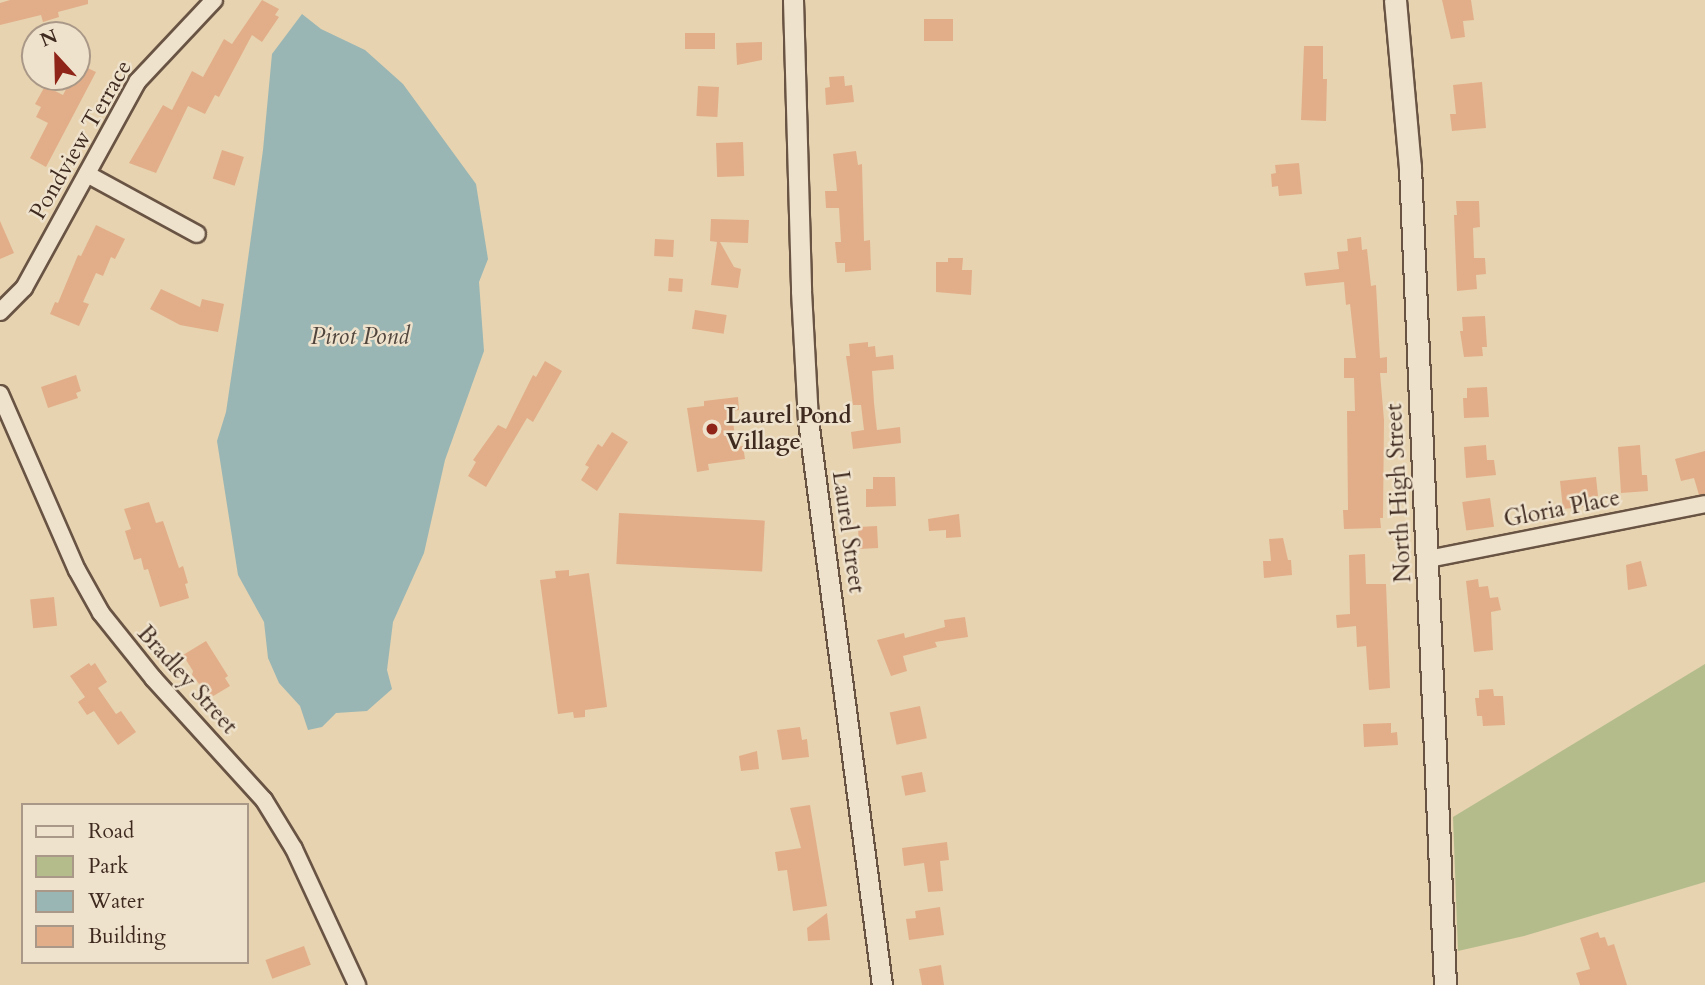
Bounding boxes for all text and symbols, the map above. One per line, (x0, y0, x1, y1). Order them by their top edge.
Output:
north arrow (21, 21, 91, 91)
text: N (36, 23, 61, 54)
street label: Pondview Terrace (24, 55, 138, 225)
water label: Pirot Pond (310, 323, 410, 351)
place label: Laurel Pond Village (726, 402, 852, 456)
street label: North High Street (1381, 403, 1417, 583)
marker: Laurel Pond Village (704, 421, 720, 437)
street label: Laurel Street (826, 469, 870, 595)
street label: Gloria Place (1502, 484, 1622, 534)
street label: Bradley Street (131, 620, 243, 740)
legend (21, 803, 248, 964)
text: Road (88, 817, 134, 846)
text: Park (88, 852, 128, 881)
text: Water (88, 887, 144, 916)
text: Building (88, 922, 166, 951)

